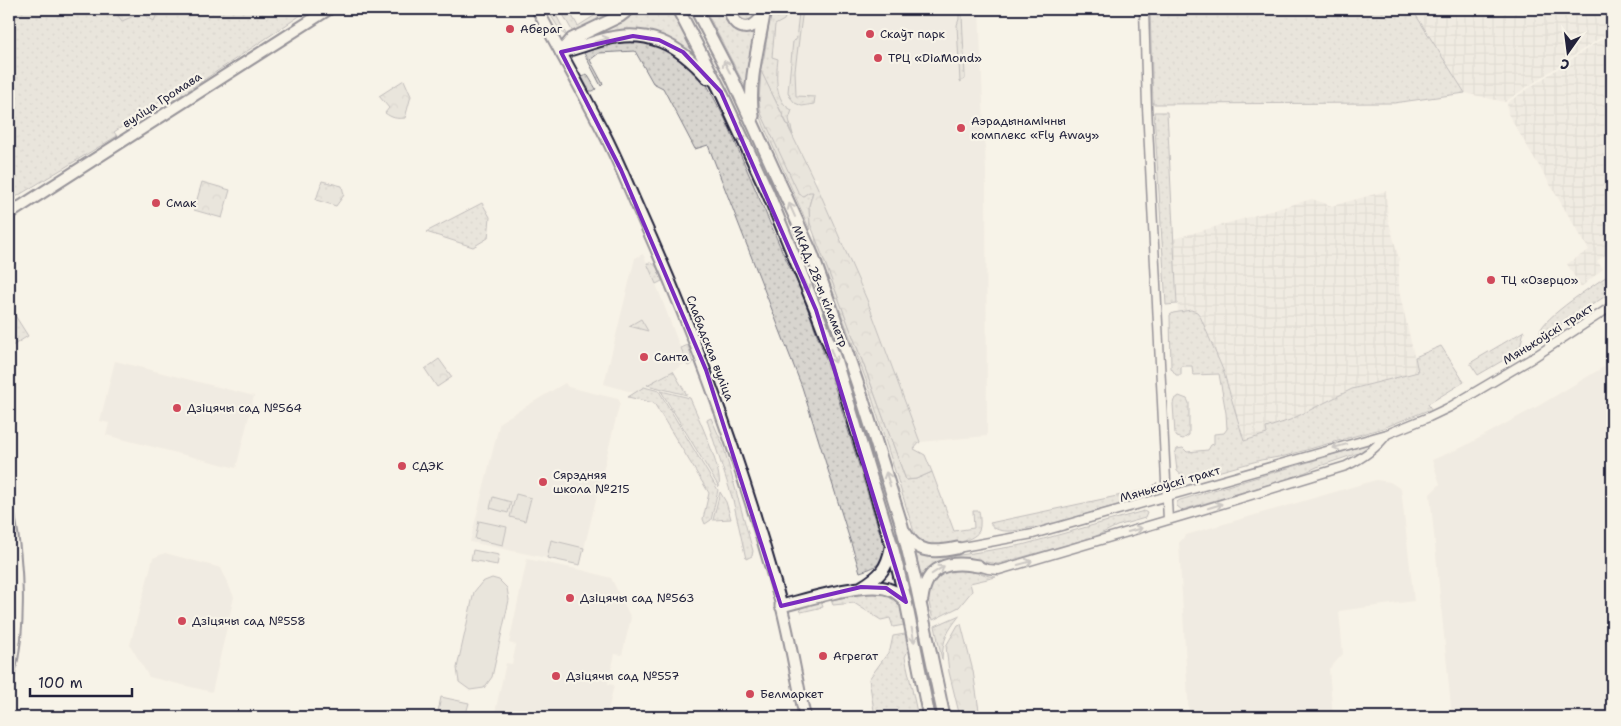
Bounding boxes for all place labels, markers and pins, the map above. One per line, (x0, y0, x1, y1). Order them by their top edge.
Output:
place label: Абераг (520, 21, 563, 37)
marker: Абераг (504, 23, 516, 35)
place label: Скаўт парк (880, 26, 945, 42)
marker: Скаўт парк (864, 28, 876, 40)
place label: ТРЦ «DiaMond» (888, 50, 982, 66)
marker: ТРЦ «DiaMond» (872, 52, 884, 64)
place label: Аэрадынамічны комплекс «Fly Away» (971, 113, 1100, 143)
marker: Аэрадынамічны комплекс «Fly Away» (955, 122, 967, 134)
place label: Смак (166, 195, 197, 211)
marker: Смак (150, 197, 162, 209)
place label: ТЦ «Озерцо» (1501, 272, 1579, 288)
marker: ТЦ «Озерцо» (1485, 274, 1497, 286)
place label: Санта (654, 349, 689, 365)
marker: Санта (638, 351, 650, 363)
place label: Дзіцячы сад №564 (187, 400, 302, 416)
marker: Дзіцячы сад №564 (171, 402, 183, 414)
place label: СДЭК (412, 458, 444, 474)
marker: СДЭК (396, 460, 408, 472)
place label: Сярэдняя школа №215 (553, 467, 630, 497)
marker: Сярэдняя школа №215 (537, 476, 549, 488)
place label: Дзіцячы сад №563 (580, 590, 694, 606)
marker: Дзіцячы сад №563 (564, 592, 576, 604)
place label: Дзіцячы сад №558 (192, 613, 306, 629)
marker: Дзіцячы сад №558 (176, 615, 188, 627)
place label: Агрегат (833, 648, 879, 664)
marker: Агрегат (817, 650, 829, 662)
place label: Дзіцячы сад №557 (566, 668, 679, 684)
marker: Дзіцячы сад №557 (550, 670, 562, 682)
place label: Белмаркет (760, 686, 824, 702)
marker: Белмаркет (744, 688, 756, 700)

